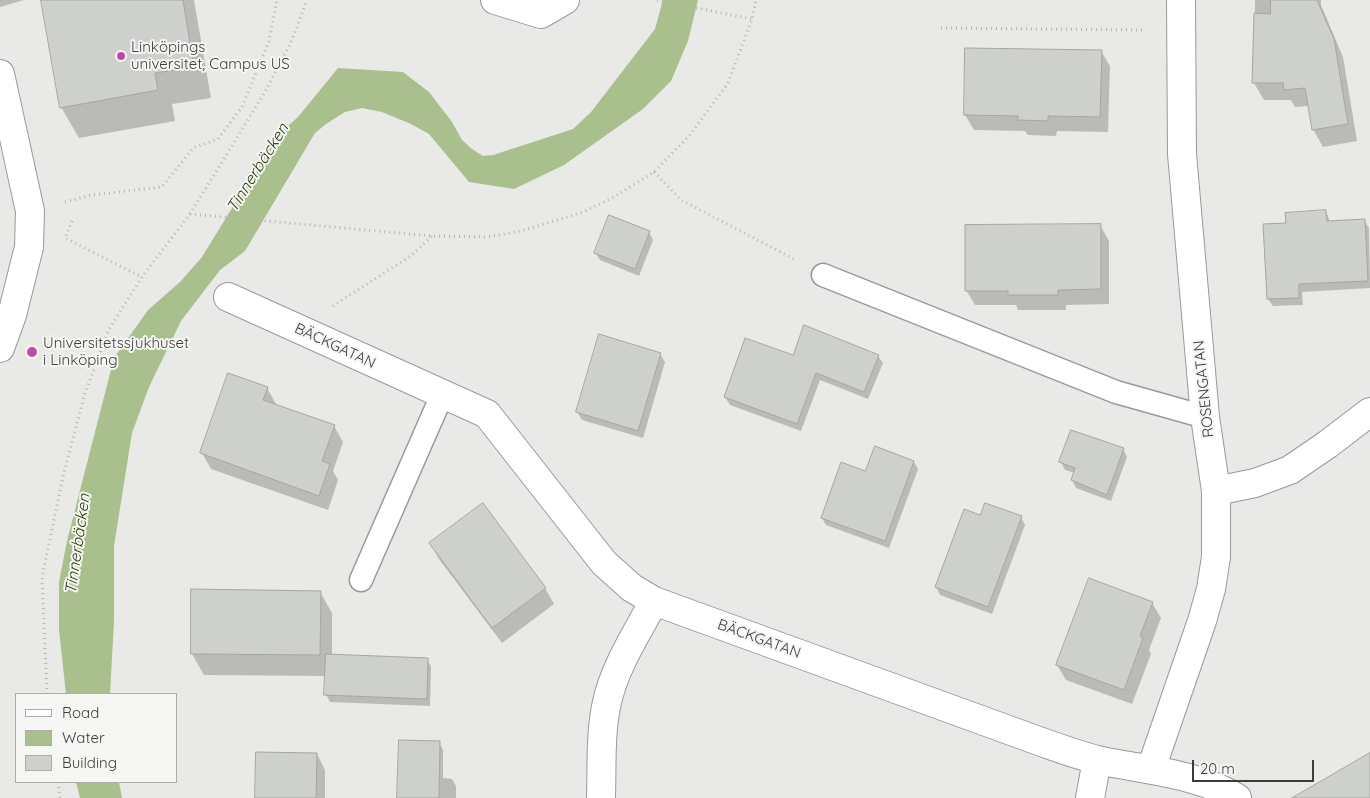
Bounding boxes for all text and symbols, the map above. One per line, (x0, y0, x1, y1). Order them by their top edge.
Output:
place label: Linköpings universitet, Campus US (131, 38, 290, 73)
marker: Linköpings universitet, Campus US (115, 50, 127, 62)
water label: Tinnerbäcken (223, 120, 293, 216)
street label: BÄCKGATAN (292, 319, 378, 373)
place label: Universitetssjukhuset i Linköping (43, 334, 189, 369)
street label: ROSENGATAN (1190, 340, 1218, 438)
marker: Universitetssjukhuset i Linköping (25, 345, 39, 359)
water label: Tinnerbäcken (61, 493, 95, 595)
street label: BÄCKGATAN (715, 616, 803, 662)
legend (15, 693, 178, 783)
text: Road (62, 703, 99, 722)
text: Water (62, 728, 105, 747)
scale bar (1195, 750, 1318, 782)
text: Building (62, 753, 117, 772)
text: 20 m (1200, 759, 1235, 778)

